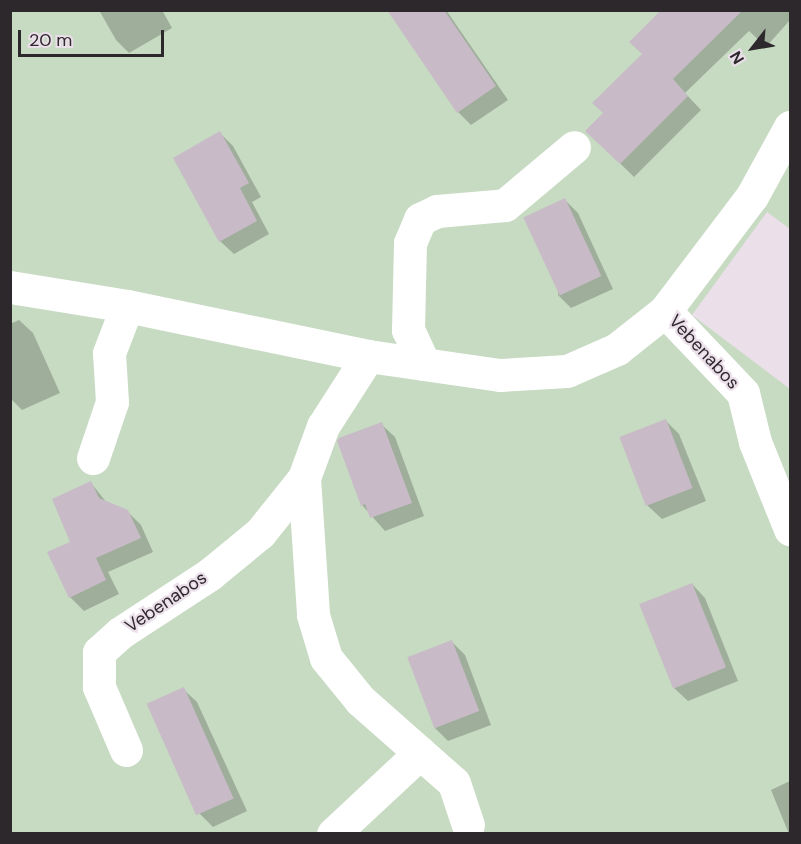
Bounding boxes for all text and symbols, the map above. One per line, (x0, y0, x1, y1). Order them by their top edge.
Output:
scale bar (21, 18, 166, 56)
north arrow (723, 18, 783, 78)
text: 20 m (29, 28, 72, 52)
text: N (725, 47, 749, 68)
street label: Vebenabos (664, 310, 744, 394)
street label: Vebenabos (121, 567, 211, 637)

